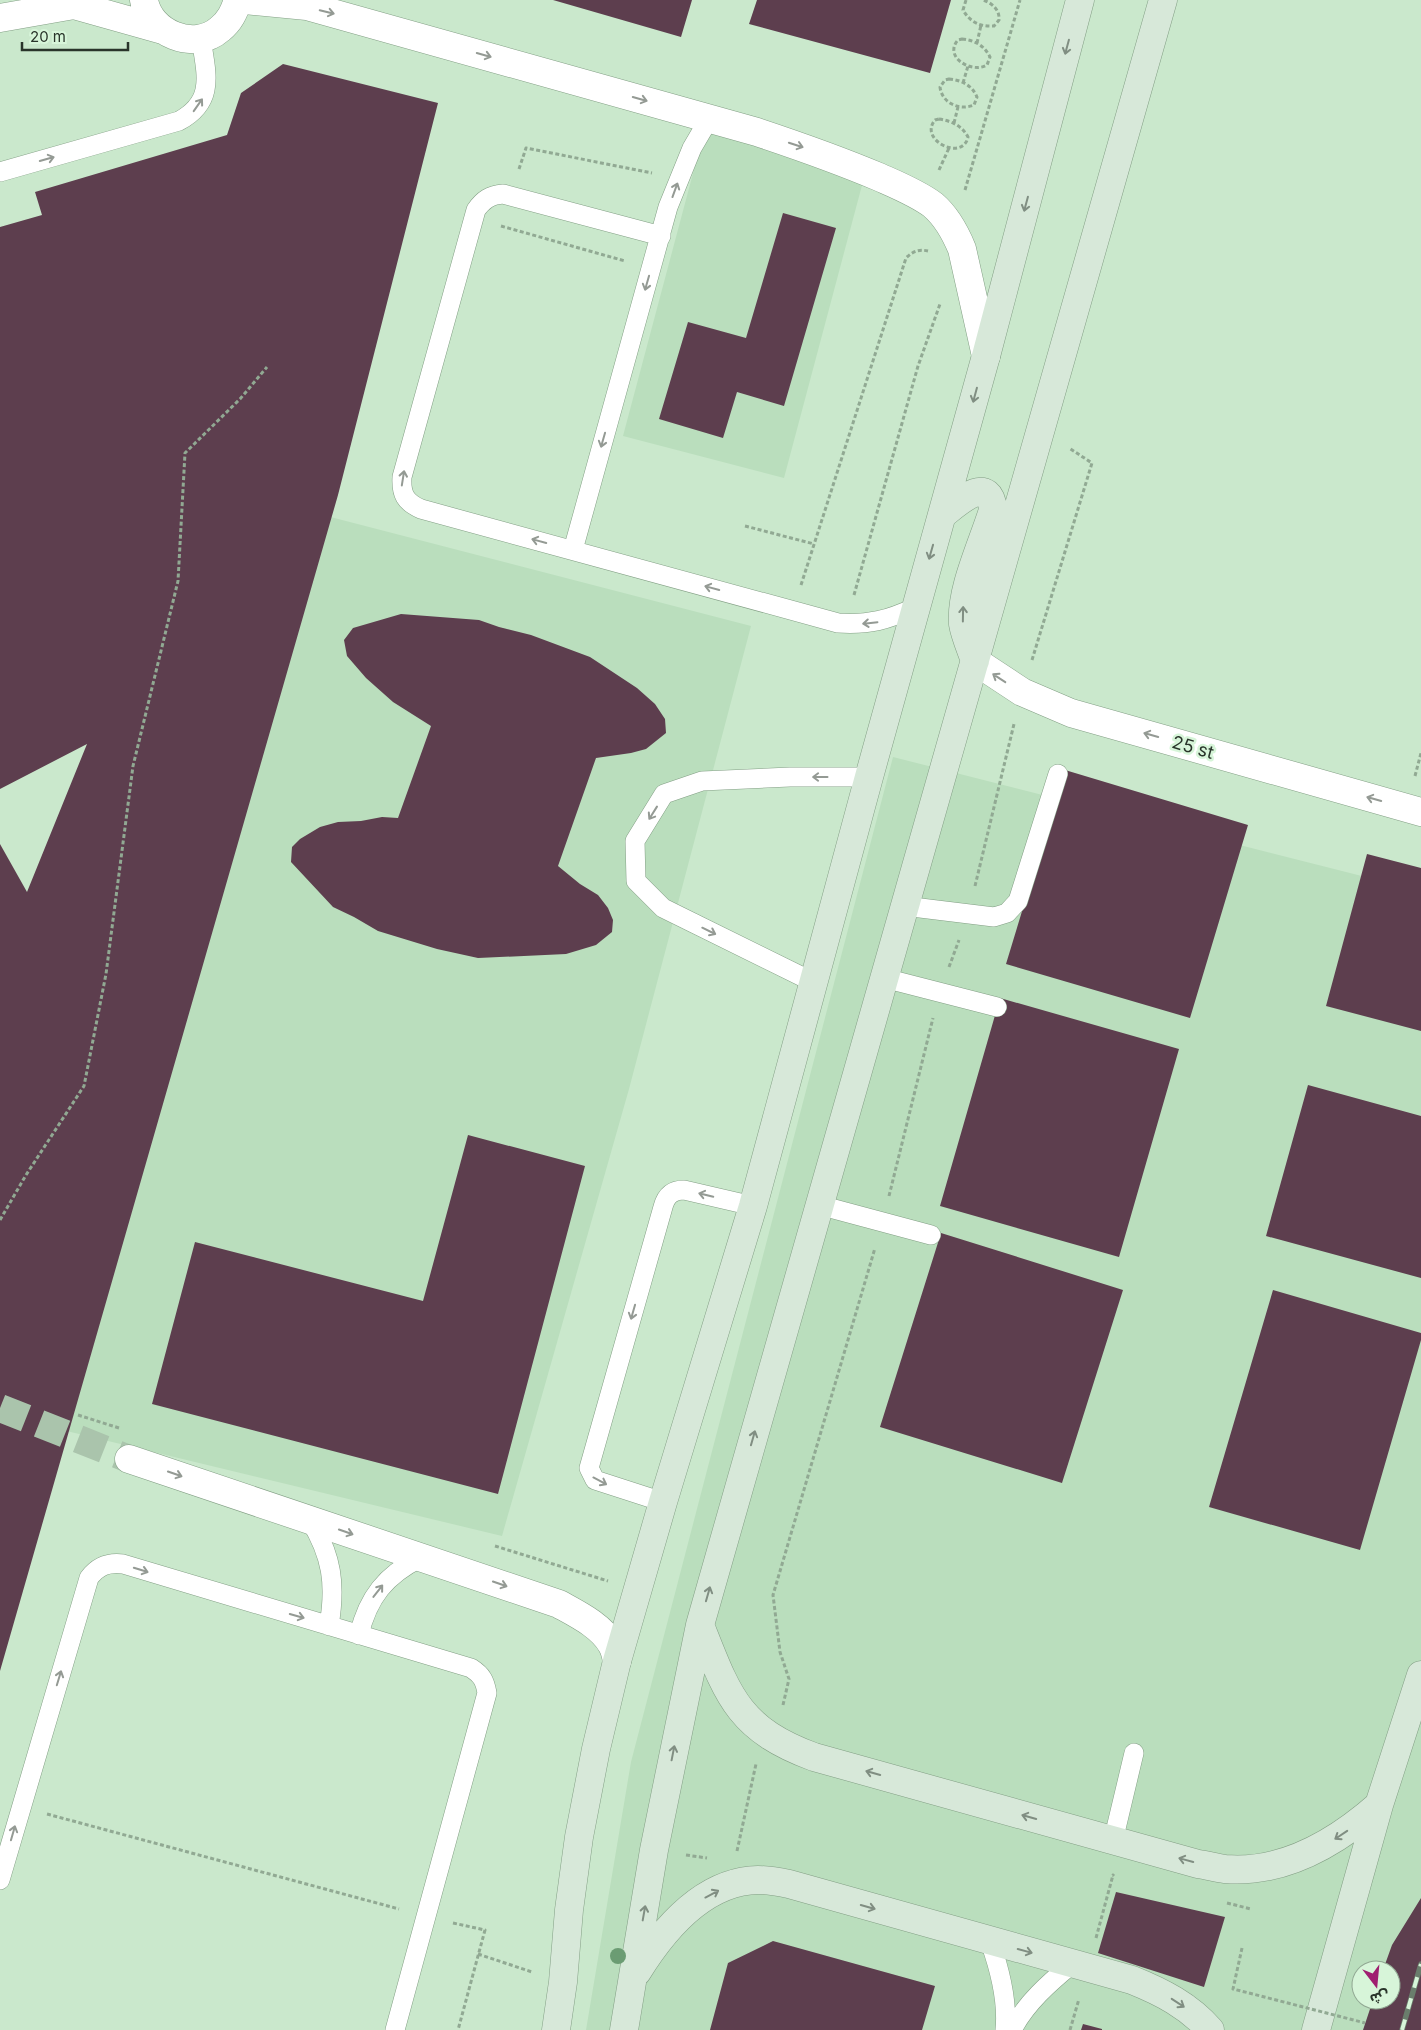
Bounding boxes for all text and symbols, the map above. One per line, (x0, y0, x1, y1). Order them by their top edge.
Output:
one-way arrow (319, 7, 335, 17)
scale bar (22, 20, 129, 52)
text: 20 m (30, 27, 66, 46)
one-way arrow (1062, 39, 1072, 55)
one-way arrow (476, 51, 492, 61)
one-way arrow (632, 95, 648, 105)
one-way arrow (193, 98, 203, 112)
one-way arrow (788, 140, 804, 150)
one-way arrow (38, 153, 54, 163)
one-way arrow (671, 182, 680, 198)
one-way arrow (1021, 196, 1030, 212)
one-way arrow (642, 275, 652, 291)
one-way arrow (970, 387, 979, 403)
one-way arrow (598, 431, 608, 447)
one-way arrow (398, 470, 408, 486)
one-way arrow (531, 535, 547, 545)
one-way arrow (926, 543, 936, 559)
one-way arrow (705, 583, 721, 593)
one-way arrow (959, 606, 968, 622)
one-way arrow (862, 618, 878, 628)
one-way arrow (993, 673, 1007, 683)
one-way arrow (1143, 730, 1159, 740)
street label: 25 st (1170, 731, 1216, 763)
one-way arrow (813, 772, 829, 782)
one-way arrow (1367, 794, 1383, 803)
one-way arrow (647, 805, 657, 819)
one-way arrow (701, 927, 716, 936)
one-way arrow (698, 1190, 714, 1199)
one-way arrow (627, 1304, 637, 1320)
one-way arrow (748, 1431, 758, 1447)
one-way arrow (167, 1470, 182, 1479)
one-way arrow (593, 1476, 608, 1486)
one-way arrow (337, 1528, 353, 1537)
one-way arrow (133, 1565, 149, 1575)
one-way arrow (491, 1580, 507, 1590)
one-way arrow (373, 1585, 384, 1598)
one-way arrow (704, 1587, 714, 1603)
one-way arrow (288, 1612, 304, 1622)
one-way arrow (55, 1670, 65, 1686)
one-way arrow (668, 1745, 678, 1761)
one-way arrow (865, 1768, 881, 1778)
one-way arrow (1022, 1812, 1038, 1822)
one-way arrow (9, 1826, 18, 1842)
one-way arrow (1334, 1830, 1348, 1840)
one-way arrow (1178, 1855, 1194, 1865)
one-way arrow (704, 1889, 719, 1899)
one-way arrow (860, 1902, 876, 1912)
one-way arrow (639, 1905, 649, 1921)
one-way arrow (1016, 1947, 1032, 1956)
north arrow (1351, 1960, 1401, 2010)
text: ش (1368, 1987, 1391, 2009)
one-way arrow (1171, 1998, 1185, 2008)

